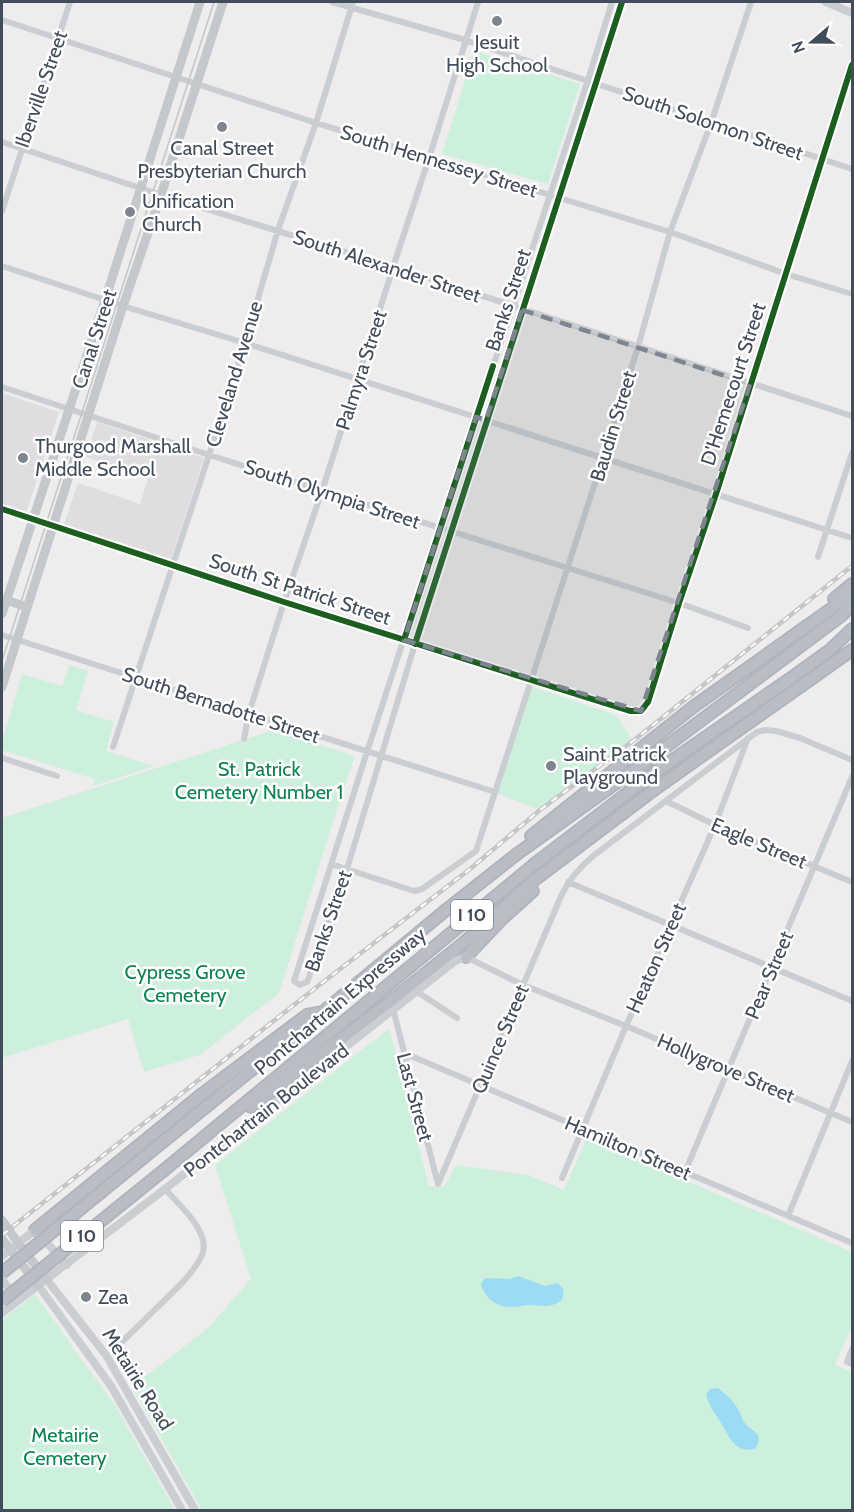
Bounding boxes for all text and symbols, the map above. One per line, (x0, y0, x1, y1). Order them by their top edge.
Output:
north arrow (782, 12, 842, 72)
marker: Jesuit High School (490, 14, 504, 28)
street label: Iberville Street (10, 27, 72, 151)
place label: Jesuit High School (446, 30, 548, 77)
text: N (788, 38, 809, 56)
street label: South Solomon Street (620, 81, 807, 165)
marker: Canal Street Presbyterian Church (215, 120, 229, 134)
street label: South Hennessey Street (338, 120, 541, 202)
place label: Canal Street Presbyterian Church (137, 136, 307, 183)
place label: Unification Church (142, 189, 234, 236)
marker: Unification Church (123, 205, 137, 219)
street label: South Alexander Street (290, 224, 484, 308)
street label: Banks Street (480, 246, 536, 354)
street label: Canal Street (67, 286, 121, 392)
street label: Cleveland Avenue (200, 298, 268, 450)
street label: D'Hemecourt Street (695, 300, 771, 468)
street label: Palmyra Street (330, 307, 392, 433)
street label: Baudin Street (585, 368, 641, 484)
place label: Thurgood Marshall Middle School (35, 434, 191, 481)
marker: Thurgood Marshall Middle School (16, 451, 30, 465)
street label: South Olympia Street (241, 454, 423, 534)
street label: South St Patrick Street (206, 548, 394, 630)
street label: South Bernadotte Street (119, 662, 323, 748)
place label: Saint Patrick Playground (563, 742, 667, 789)
park label: St. Patrick Cemetery Number 1 (175, 757, 343, 804)
marker: Saint Patrick Playground (544, 759, 558, 773)
street label: Eagle Street (708, 812, 811, 874)
street label: Banks Street (299, 867, 357, 975)
street label: Heaton Street (621, 899, 691, 1017)
road number: I 10 (451, 900, 493, 930)
street label: Pontchartrain Expressway (249, 922, 431, 1080)
street label: Pear Street (740, 927, 798, 1023)
park label: Cypress Grove Cemetery (125, 960, 245, 1007)
street label: Quince Street (466, 981, 534, 1097)
street label: Hollygrove Street (654, 1028, 798, 1108)
street label: Pontchartrain Boulevard (179, 1038, 353, 1182)
street label: Last Street (392, 1050, 438, 1144)
street label: Hamilton Street (561, 1111, 695, 1185)
road number: I 10 (61, 1221, 103, 1251)
place label: Zea (98, 1285, 129, 1309)
marker: Zea (79, 1290, 93, 1304)
street label: Metairie Road (97, 1324, 179, 1434)
park label: Metairie Cemetery (23, 1423, 107, 1470)

